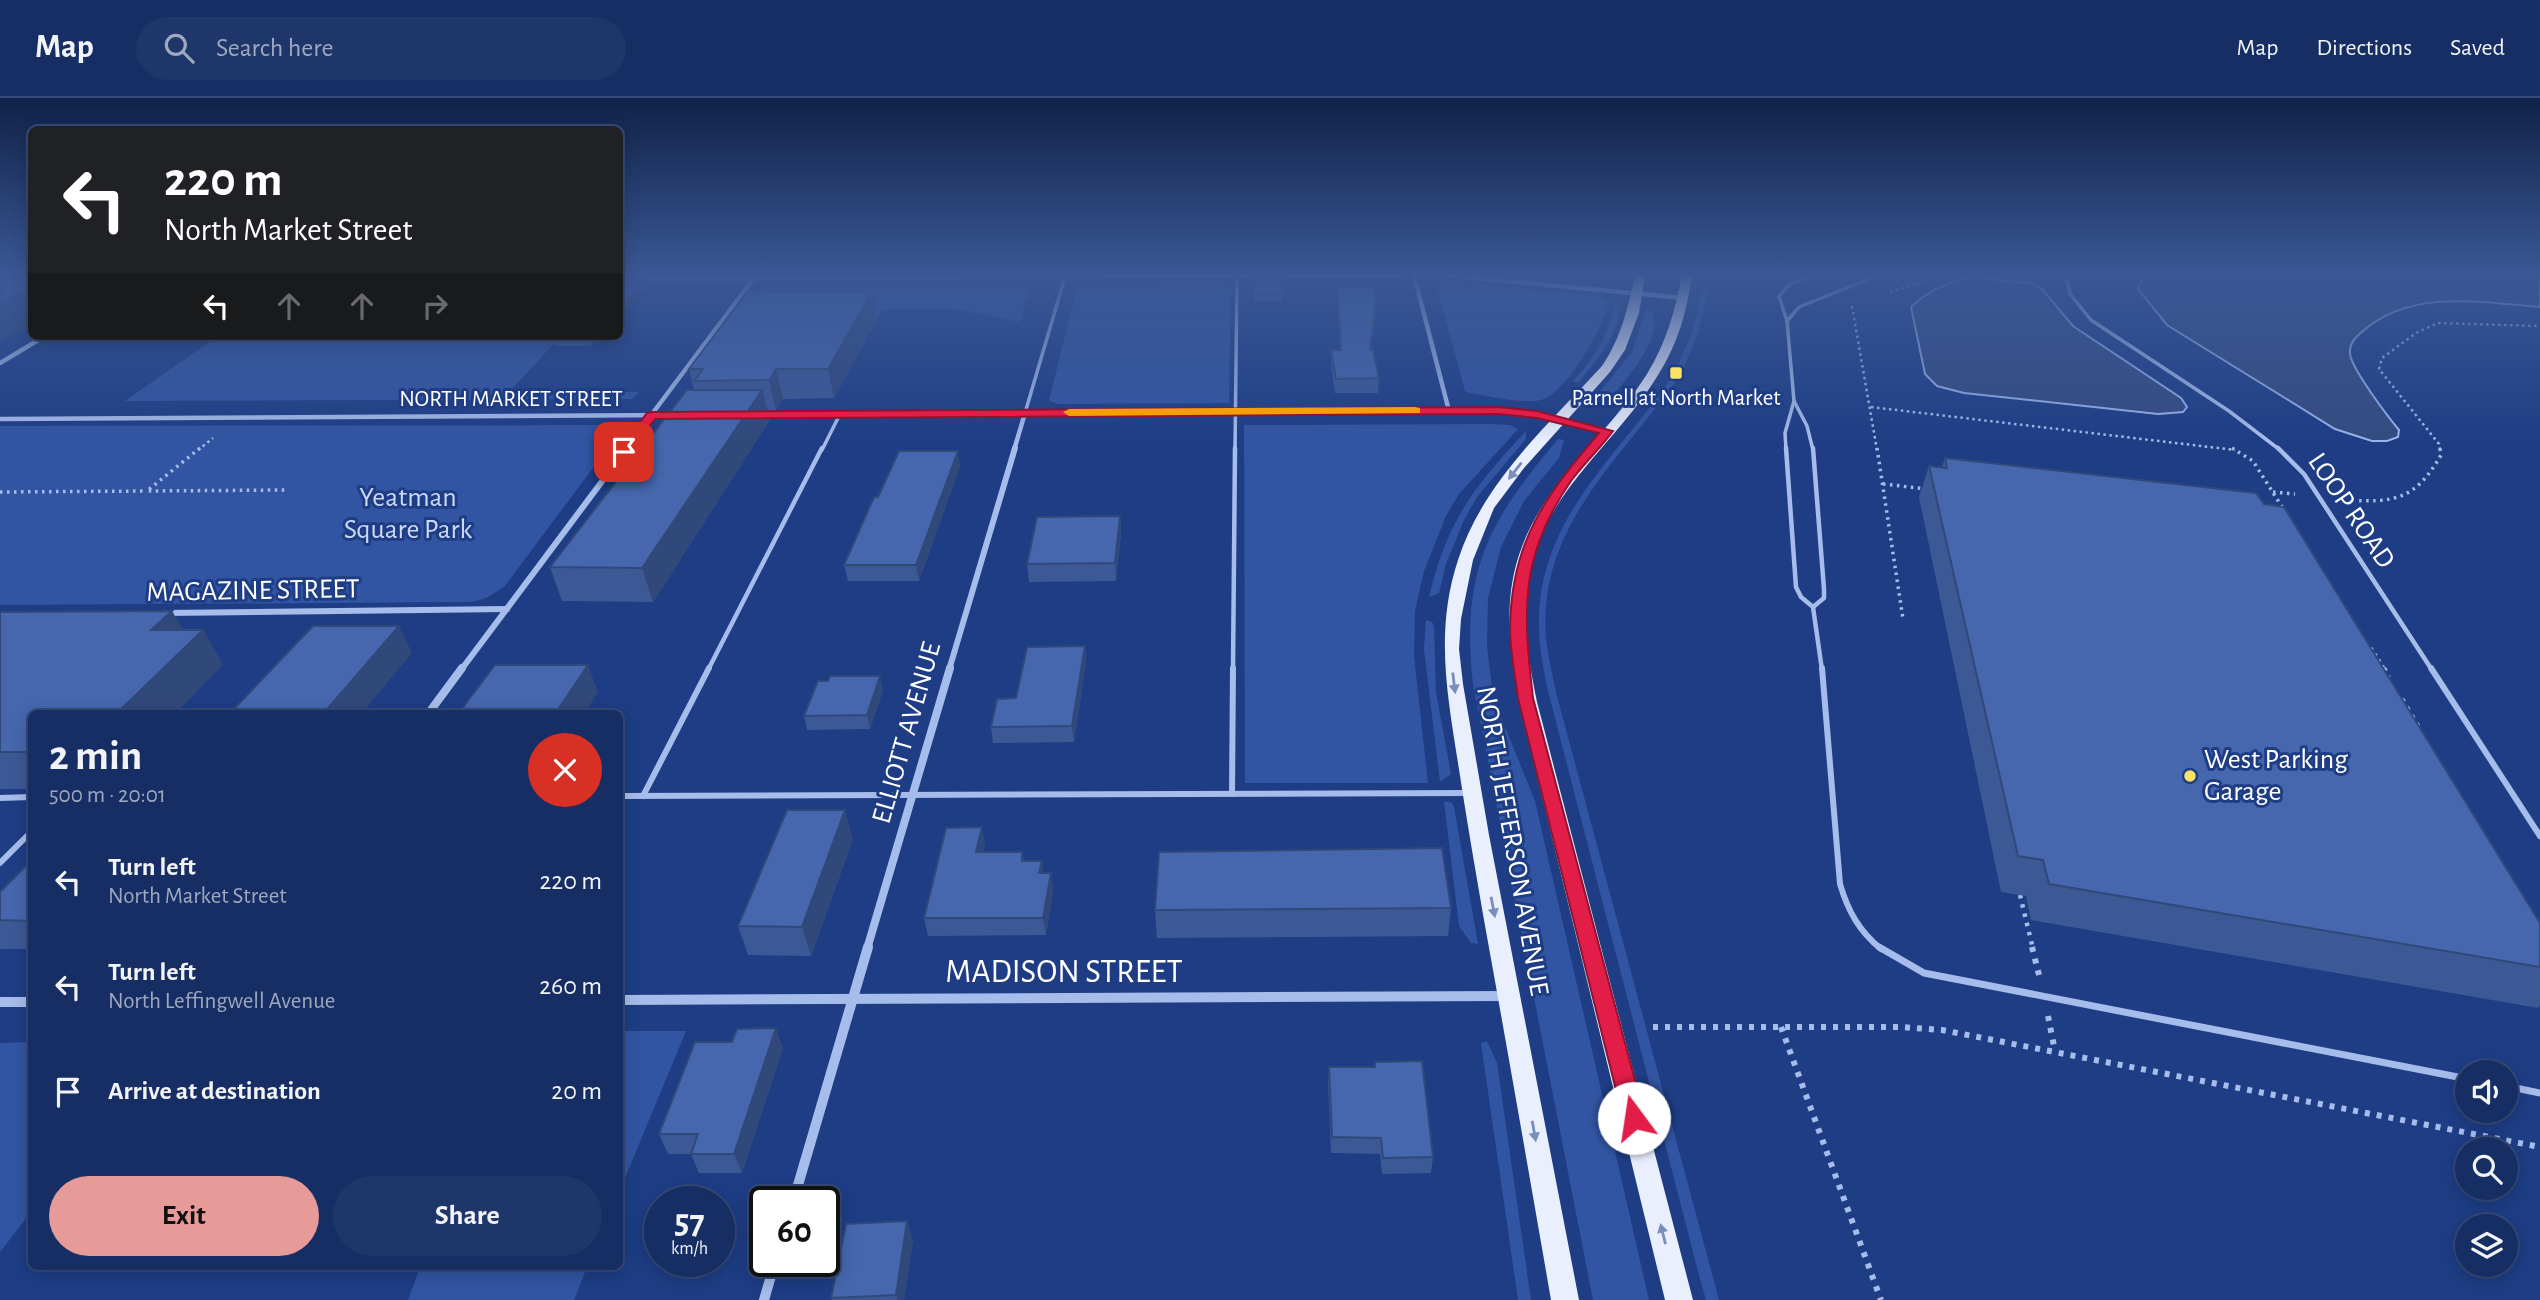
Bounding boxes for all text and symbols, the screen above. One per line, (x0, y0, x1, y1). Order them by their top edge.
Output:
search box (136, 17, 626, 80)
icon: search (160, 29, 198, 67)
text: Map (35, 31, 94, 64)
text: Search here (216, 35, 334, 61)
text: Map (2236, 36, 2278, 60)
text: Directions (2316, 36, 2412, 60)
text: Saved (2450, 36, 2505, 60)
icon: left (49, 154, 140, 245)
text: 220 m (164, 156, 283, 205)
text: North Market Street (164, 214, 412, 246)
icon: left (197, 287, 235, 325)
icon: ahead (270, 287, 308, 325)
icon: ahead (343, 287, 381, 325)
icon: right (416, 287, 454, 325)
marker: Parnell at North Market (1668, 365, 1684, 381)
place label: Parnell at North Market (1571, 387, 1781, 410)
street label: NORTH MARKET STREET (399, 388, 623, 411)
pin (594, 422, 654, 482)
icon: arrive (605, 433, 643, 471)
street label: LOOP ROAD (2302, 448, 2400, 574)
one-way arrow (1507, 461, 1522, 479)
park label: Yeatman Square Park (344, 484, 473, 544)
street label: MAGAZINE STREET (146, 575, 360, 607)
street label: ELLIOTT AVENUE (868, 639, 946, 827)
one-way arrow (1449, 672, 1460, 694)
street label: NORTH JEFFERSON AVENUE (1471, 684, 1553, 998)
button: close (528, 733, 602, 807)
text: 2 min (49, 735, 142, 777)
place label: West Parking Garage (2204, 746, 2348, 806)
marker: West Parking Garage (2182, 768, 2198, 784)
text: 500 m · 20:01 (49, 784, 166, 807)
text: Turn left (108, 854, 196, 880)
icon: left (49, 863, 87, 901)
text: 220 m (540, 868, 602, 894)
text: North Market Street (108, 885, 287, 908)
one-way arrow (1488, 896, 1499, 918)
street label: MADISON STREET (945, 956, 1183, 989)
text: Turn left (108, 959, 196, 985)
icon: left (49, 968, 87, 1006)
text: 260 m (539, 973, 602, 999)
text: North Leffingwell Avenue (108, 990, 335, 1013)
map controls (2455, 1060, 2518, 1277)
button: sound (2455, 1060, 2518, 1123)
icon: arrive (49, 1073, 87, 1111)
text: Arrive at destination (108, 1078, 321, 1104)
text: 20 m (551, 1078, 602, 1104)
position arrow (1597, 1081, 1671, 1155)
one-way arrow (1529, 1120, 1540, 1142)
button: search (2455, 1137, 2518, 1200)
button: Exit (49, 1176, 319, 1256)
button: Share (333, 1176, 602, 1256)
speed limit sign: 60 (749, 1186, 840, 1277)
text: 57 (674, 1205, 705, 1240)
button: layers (2455, 1214, 2518, 1277)
one-way arrow (1657, 1222, 1668, 1244)
text: km/h (671, 1240, 708, 1258)

